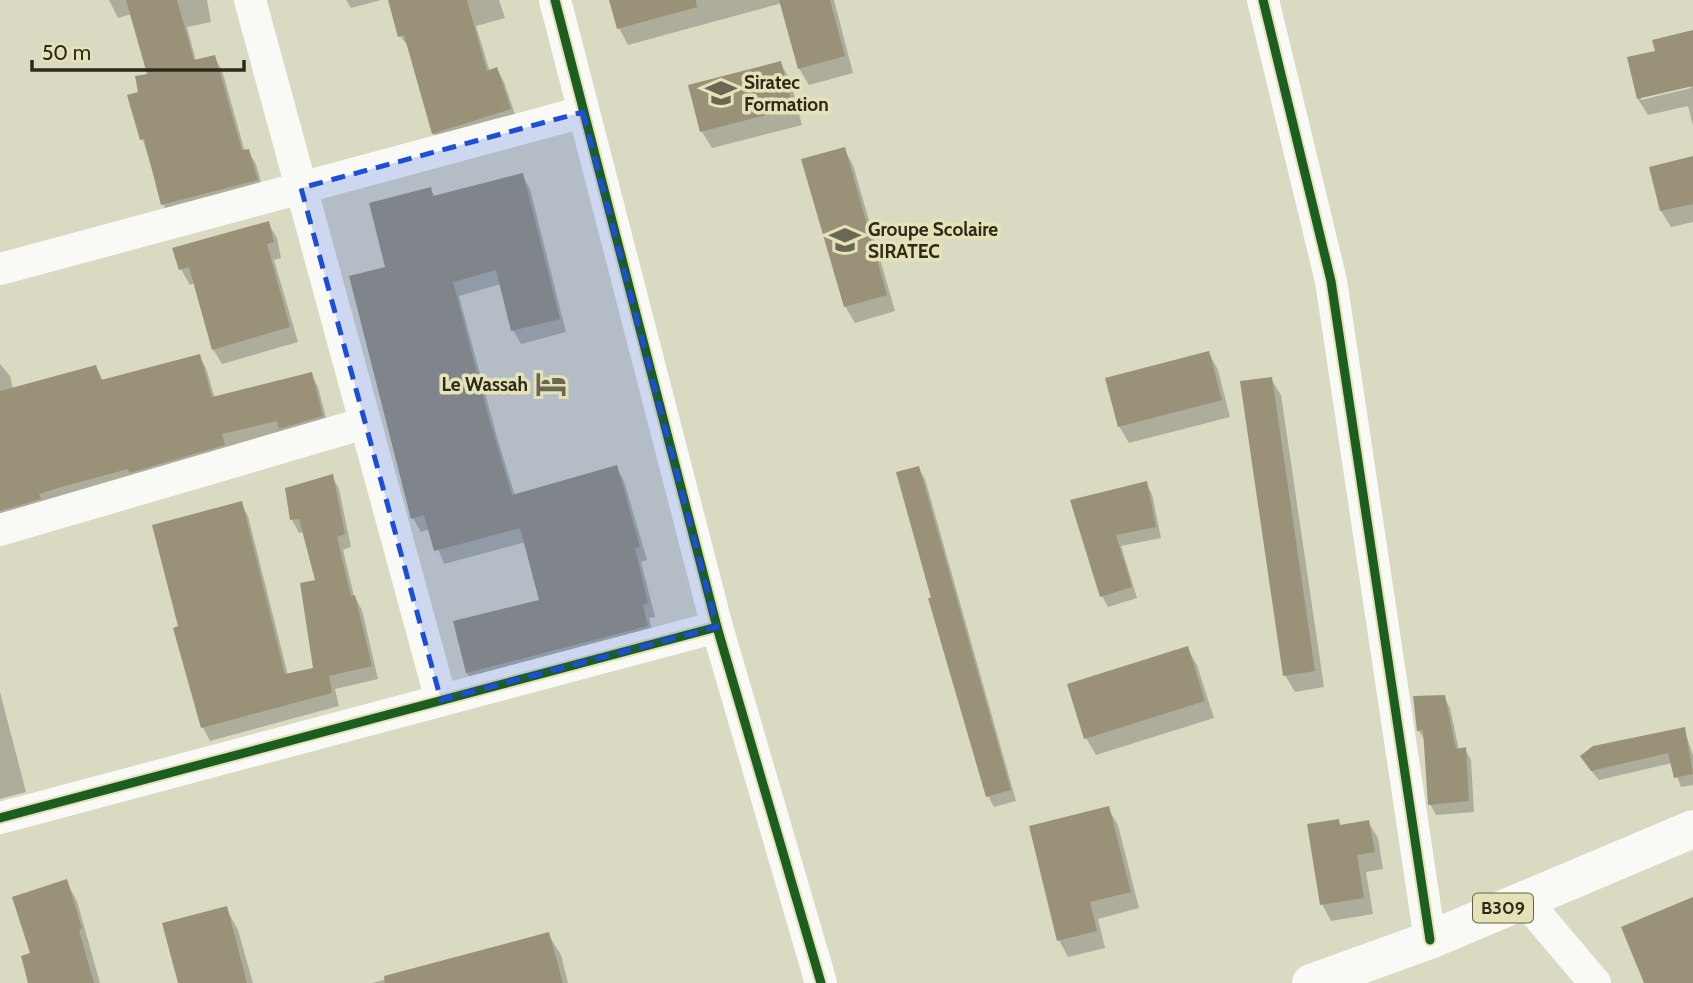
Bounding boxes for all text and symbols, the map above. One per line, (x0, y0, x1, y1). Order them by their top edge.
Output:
scale bar (32, 28, 243, 72)
text: 50 m (42, 40, 91, 65)
place label: Siratec Formation (744, 71, 829, 116)
school or university icon: Siratec Formation (704, 76, 738, 110)
place label: Groupe Scolaire SIRATEC (868, 218, 998, 263)
school or university icon: Groupe Scolaire SIRATEC (828, 223, 862, 257)
hotel icon: Le Wassah (534, 367, 568, 401)
place label: Le Wassah (441, 373, 528, 396)
road number: B309 (1473, 894, 1533, 923)

